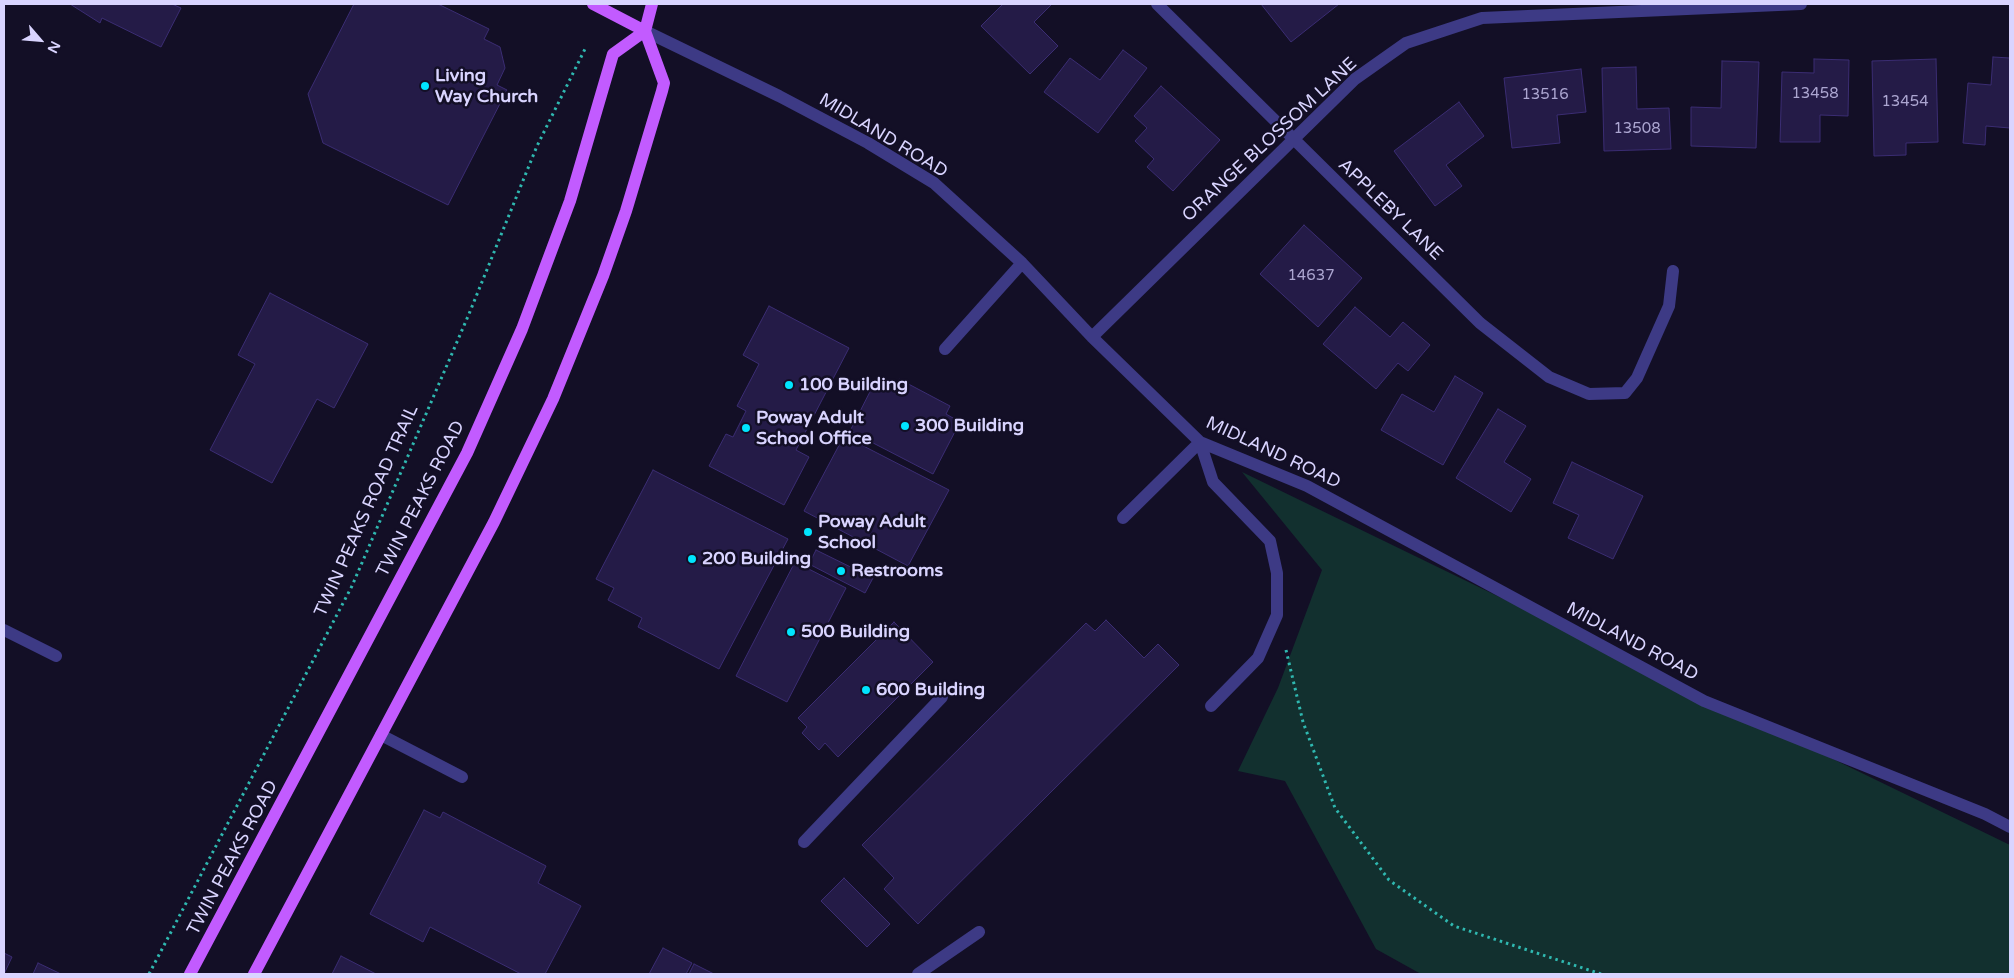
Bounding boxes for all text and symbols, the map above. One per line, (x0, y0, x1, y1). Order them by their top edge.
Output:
north arrow (15, 15, 65, 65)
text: N (44, 38, 64, 56)
street label: ORANGE BLOSSOM LANE (1178, 53, 1362, 227)
place label: Living Way Church (435, 65, 538, 108)
marker: Living Way Church (419, 80, 431, 92)
house number: 13458 (1791, 85, 1839, 103)
house number: 13516 (1521, 86, 1569, 104)
street label: MIDLAND ROAD (815, 89, 951, 183)
house number: 13454 (1881, 93, 1929, 111)
house number: 13508 (1613, 120, 1661, 138)
street label: APPLEBY LANE (1333, 155, 1447, 265)
house number: 14637 (1287, 267, 1335, 285)
place label: 100 Building (799, 374, 908, 396)
marker: 100 Building (783, 379, 795, 391)
street label: TWIN PEAKS ROAD TRAIL (310, 402, 424, 620)
place label: Poway Adult School Office (756, 407, 872, 449)
street label: MIDLAND ROAD (1202, 412, 1344, 494)
place label: 300 Building (915, 415, 1024, 437)
street label: TWIN PEAKS ROAD (372, 417, 470, 581)
marker: 300 Building (899, 420, 911, 432)
marker: Poway Adult School Office (740, 422, 752, 434)
place label: Poway Adult School (818, 511, 926, 554)
marker: Poway Adult School (802, 526, 814, 538)
place label: 200 Building (702, 548, 811, 570)
marker: 200 Building (686, 553, 698, 565)
place label: Restrooms (851, 560, 943, 582)
marker: Restrooms (835, 565, 847, 577)
street label: MIDLAND ROAD (1562, 598, 1702, 686)
place label: 500 Building (801, 621, 910, 643)
marker: 500 Building (785, 626, 797, 638)
place label: 600 Building (876, 679, 985, 701)
marker: 600 Building (860, 684, 872, 696)
street label: TWIN PEAKS ROAD (183, 777, 283, 939)

